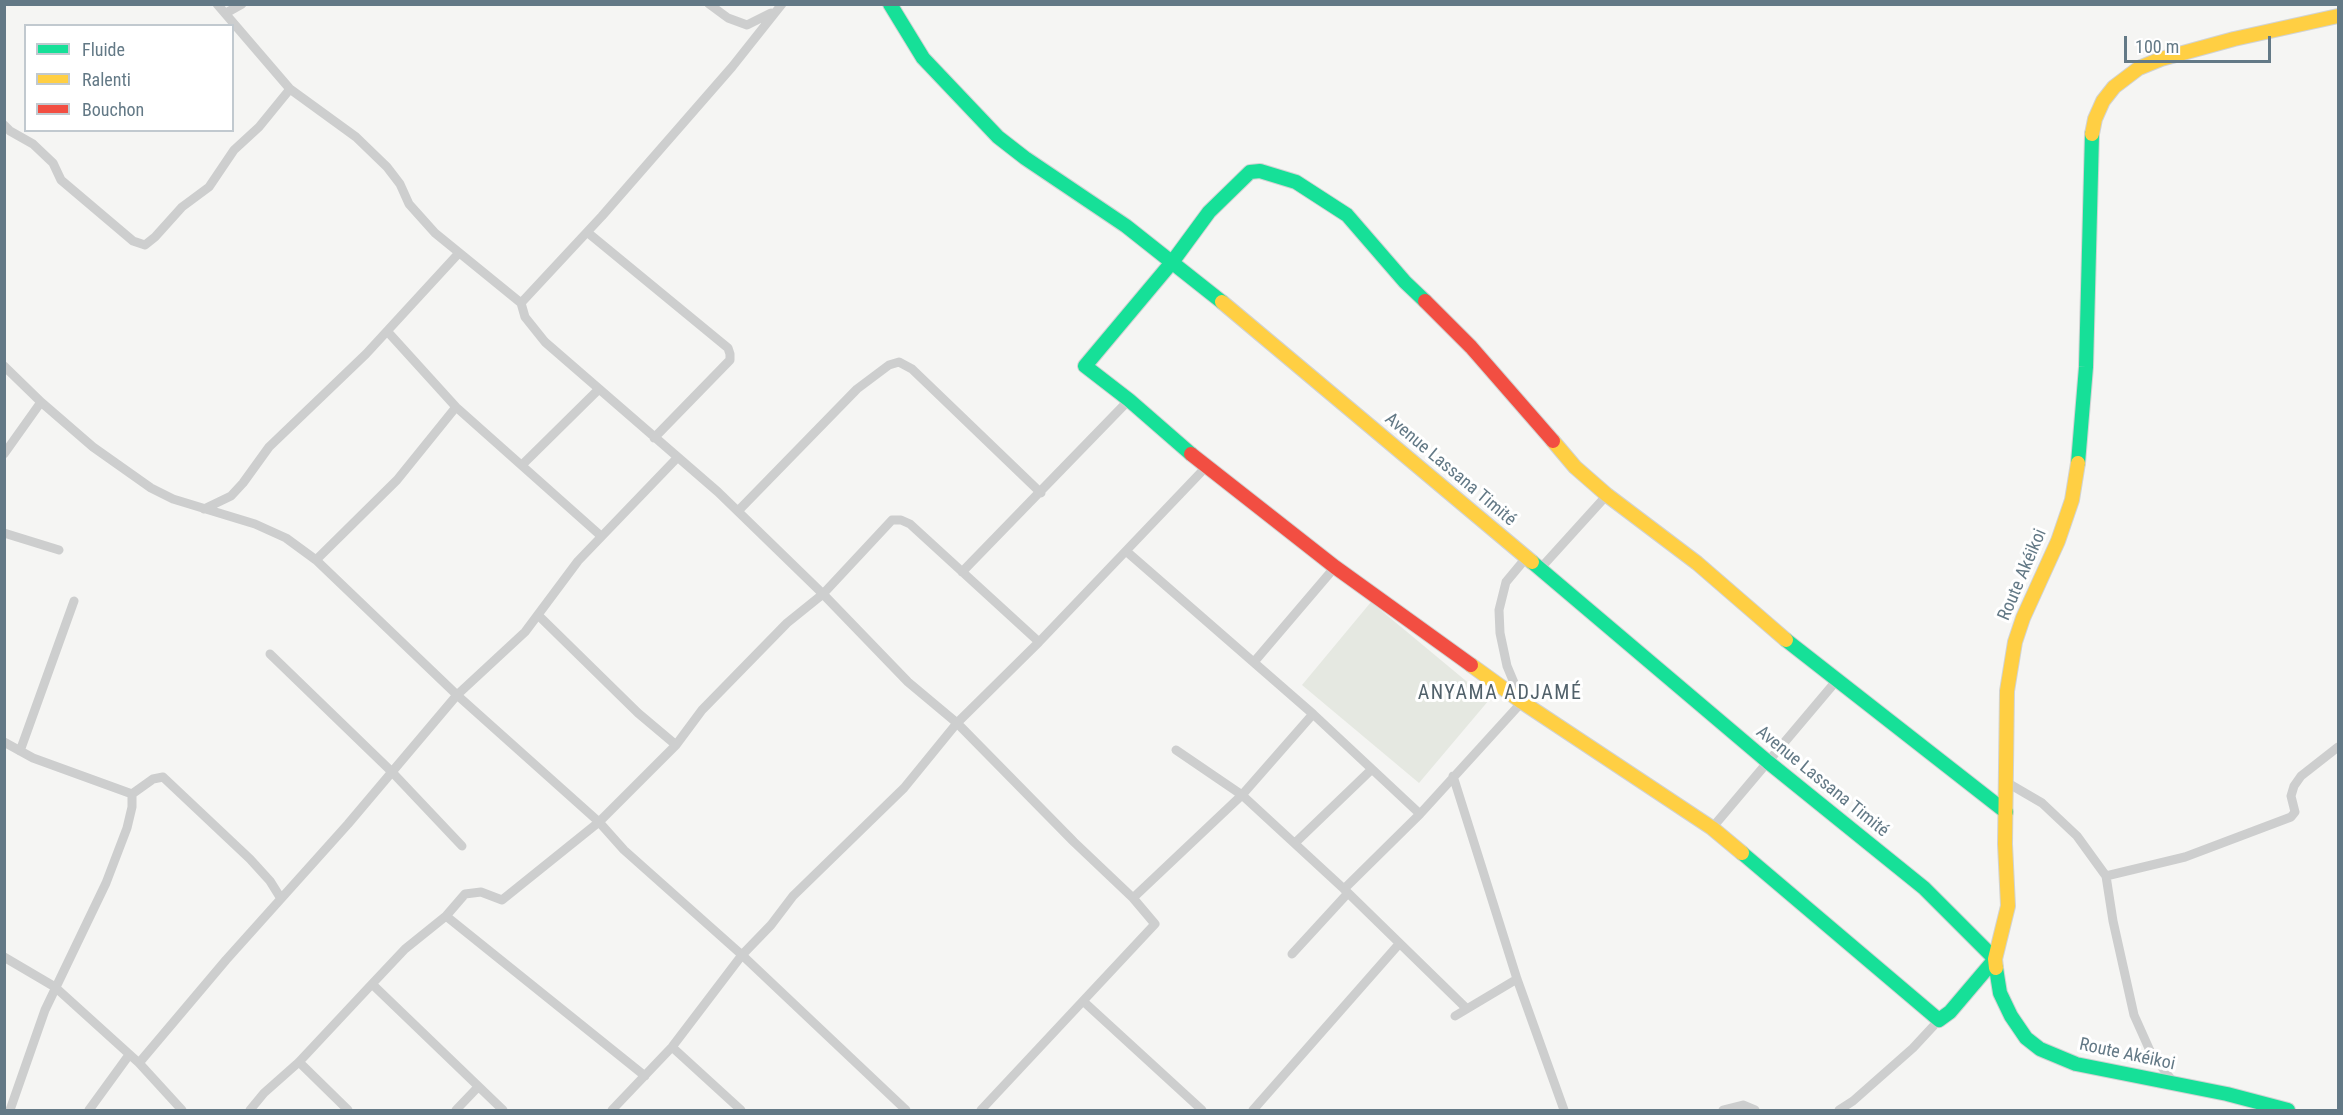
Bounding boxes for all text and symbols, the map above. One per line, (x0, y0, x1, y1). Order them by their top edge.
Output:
legend (24, 24, 234, 132)
scale bar (2127, 24, 2274, 62)
text: 100 m (2135, 36, 2179, 57)
text: Fluide (82, 39, 125, 60)
text: Ralenti (82, 69, 131, 90)
text: Bouchon (82, 99, 144, 120)
street label: Avenue Lassana Timité (1380, 409, 1520, 531)
street label: Route Akéikoi (1994, 526, 2052, 624)
district label: ANYAMA ADJAMÉ (1418, 682, 1582, 706)
street label: Avenue Lassana Timité (1751, 722, 1893, 842)
street label: Route Akéikoi (2077, 1034, 2177, 1076)

